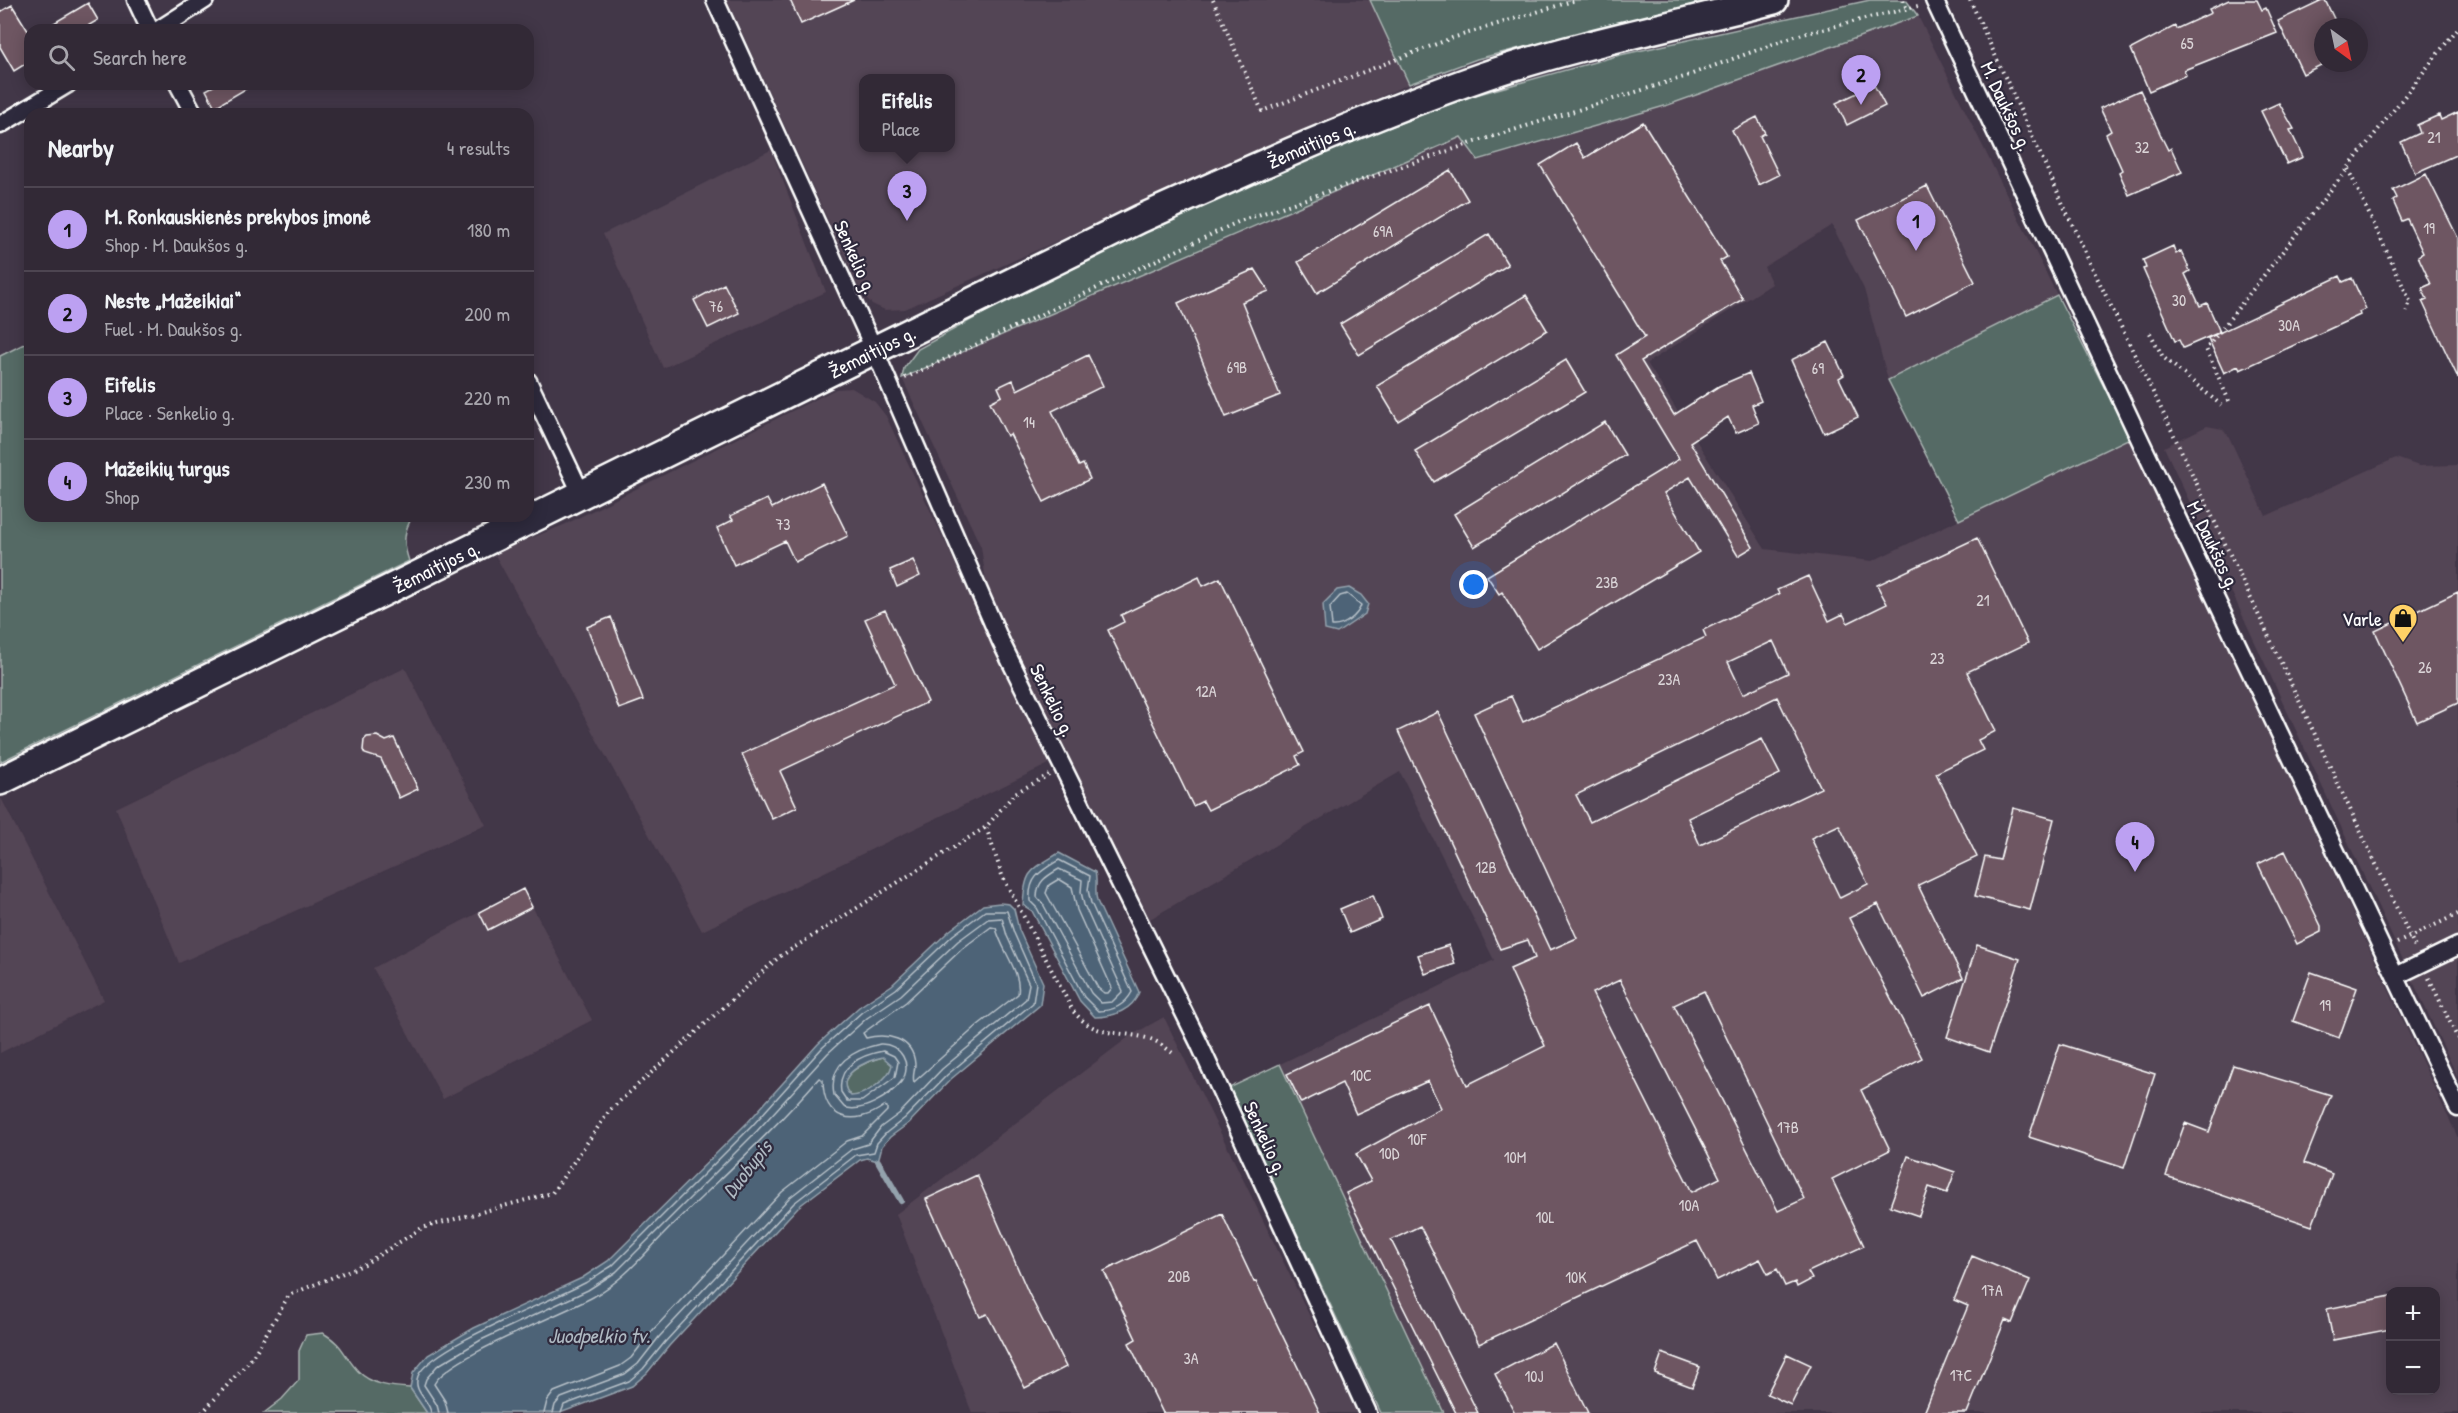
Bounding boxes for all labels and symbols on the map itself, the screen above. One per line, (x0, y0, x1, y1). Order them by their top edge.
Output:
north arrow (2314, 18, 2368, 72)
house number: 65 (2180, 32, 2194, 54)
pin: 2 (1842, 56, 1880, 105)
street label: M. Daukšos g. (1975, 57, 2039, 155)
street label: Žemaitijos g. (1263, 113, 1359, 174)
house number: 21 (2427, 126, 2441, 148)
house number: 32 (2135, 136, 2150, 158)
pin: 3 (888, 172, 926, 221)
pin: 1 (1896, 202, 1936, 251)
street label: Senkelio g. (828, 216, 884, 298)
house number: 19 (2423, 217, 2435, 239)
house number: 69A (1373, 220, 1393, 242)
house number: 30 (2172, 289, 2186, 311)
house number: 76 (709, 295, 723, 317)
house number: 30A (2278, 314, 2300, 336)
street label: Žemaitijos g. (824, 318, 920, 384)
house number: 69B (1227, 356, 1247, 378)
house number: 69 (1812, 357, 1824, 379)
house number: 14 (1023, 411, 1035, 433)
street label: M. Daukšos g. (2181, 496, 2247, 594)
house number: 73 (775, 513, 791, 535)
street label: Žemaitijos g. (388, 533, 484, 599)
your location (1459, 570, 1488, 599)
house number: 23B (1596, 571, 1618, 593)
house number: 21 (1976, 589, 1990, 611)
shop icon: Varle (2387, 602, 2419, 644)
place label: Varle (2342, 605, 2382, 632)
house number: 23 (1930, 647, 1944, 669)
house number: 26 (2418, 656, 2432, 678)
street label: Senkelio g. (1024, 659, 1082, 741)
house number: 23A (1658, 668, 1680, 690)
house number: 12A (1195, 680, 1217, 702)
pin: 4 (2116, 822, 2154, 872)
house number: 12B (1475, 856, 1497, 878)
house number: 19 (2319, 994, 2331, 1016)
house number: 10C (1350, 1064, 1372, 1086)
street label: Senkelio g. (1237, 1097, 1295, 1179)
house number: 17B (1777, 1116, 1799, 1138)
house number: 10F (1408, 1128, 1427, 1150)
water label: Duobupis (715, 1133, 780, 1204)
house number: 10D (1379, 1142, 1400, 1164)
house number: 10M (1504, 1146, 1526, 1168)
house number: 10A (1679, 1194, 1700, 1216)
house number: 10L (1536, 1206, 1555, 1228)
house number: 20B (1168, 1265, 1190, 1287)
house number: 10K (1565, 1266, 1587, 1288)
house number: 17A (1981, 1279, 2003, 1301)
water label: Juodpelkio tv. (548, 1321, 650, 1350)
house number: 3A (1184, 1347, 1199, 1369)
house number: 17C (1950, 1364, 1972, 1386)
house number: 10J (1525, 1365, 1544, 1387)

